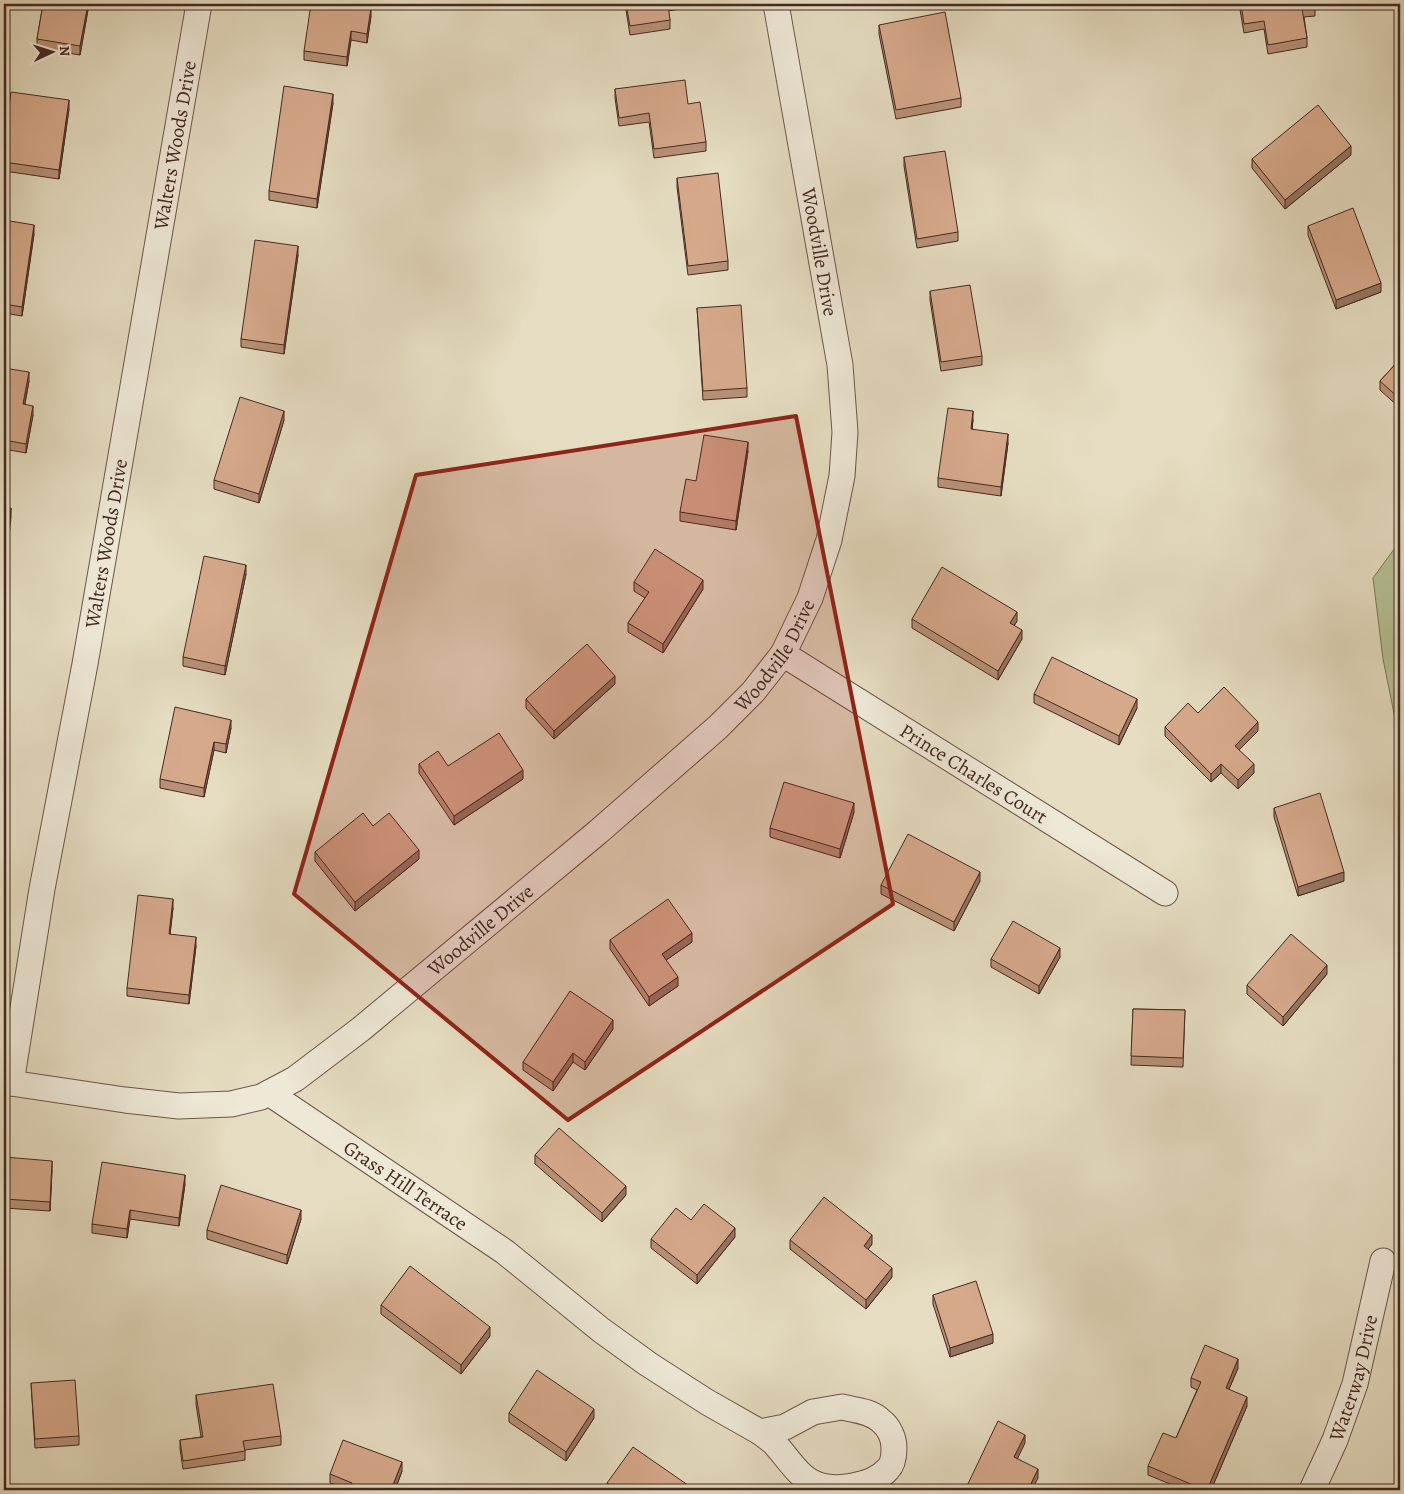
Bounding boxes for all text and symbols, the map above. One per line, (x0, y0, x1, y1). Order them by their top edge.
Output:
north arrow (28, 28, 78, 78)
text: N (55, 45, 74, 57)
street label: Walters Woods Drive (147, 59, 203, 233)
street label: Woodville Drive (795, 185, 844, 318)
street label: Walters Woods Drive (78, 457, 134, 631)
street label: Woodville Drive (728, 595, 822, 718)
street label: Prince Charles Court (894, 717, 1053, 830)
street label: Woodville Drive (421, 878, 539, 983)
street label: Grass Hill Terrace (338, 1134, 473, 1237)
street label: Waterway Drive (1322, 1312, 1384, 1446)

